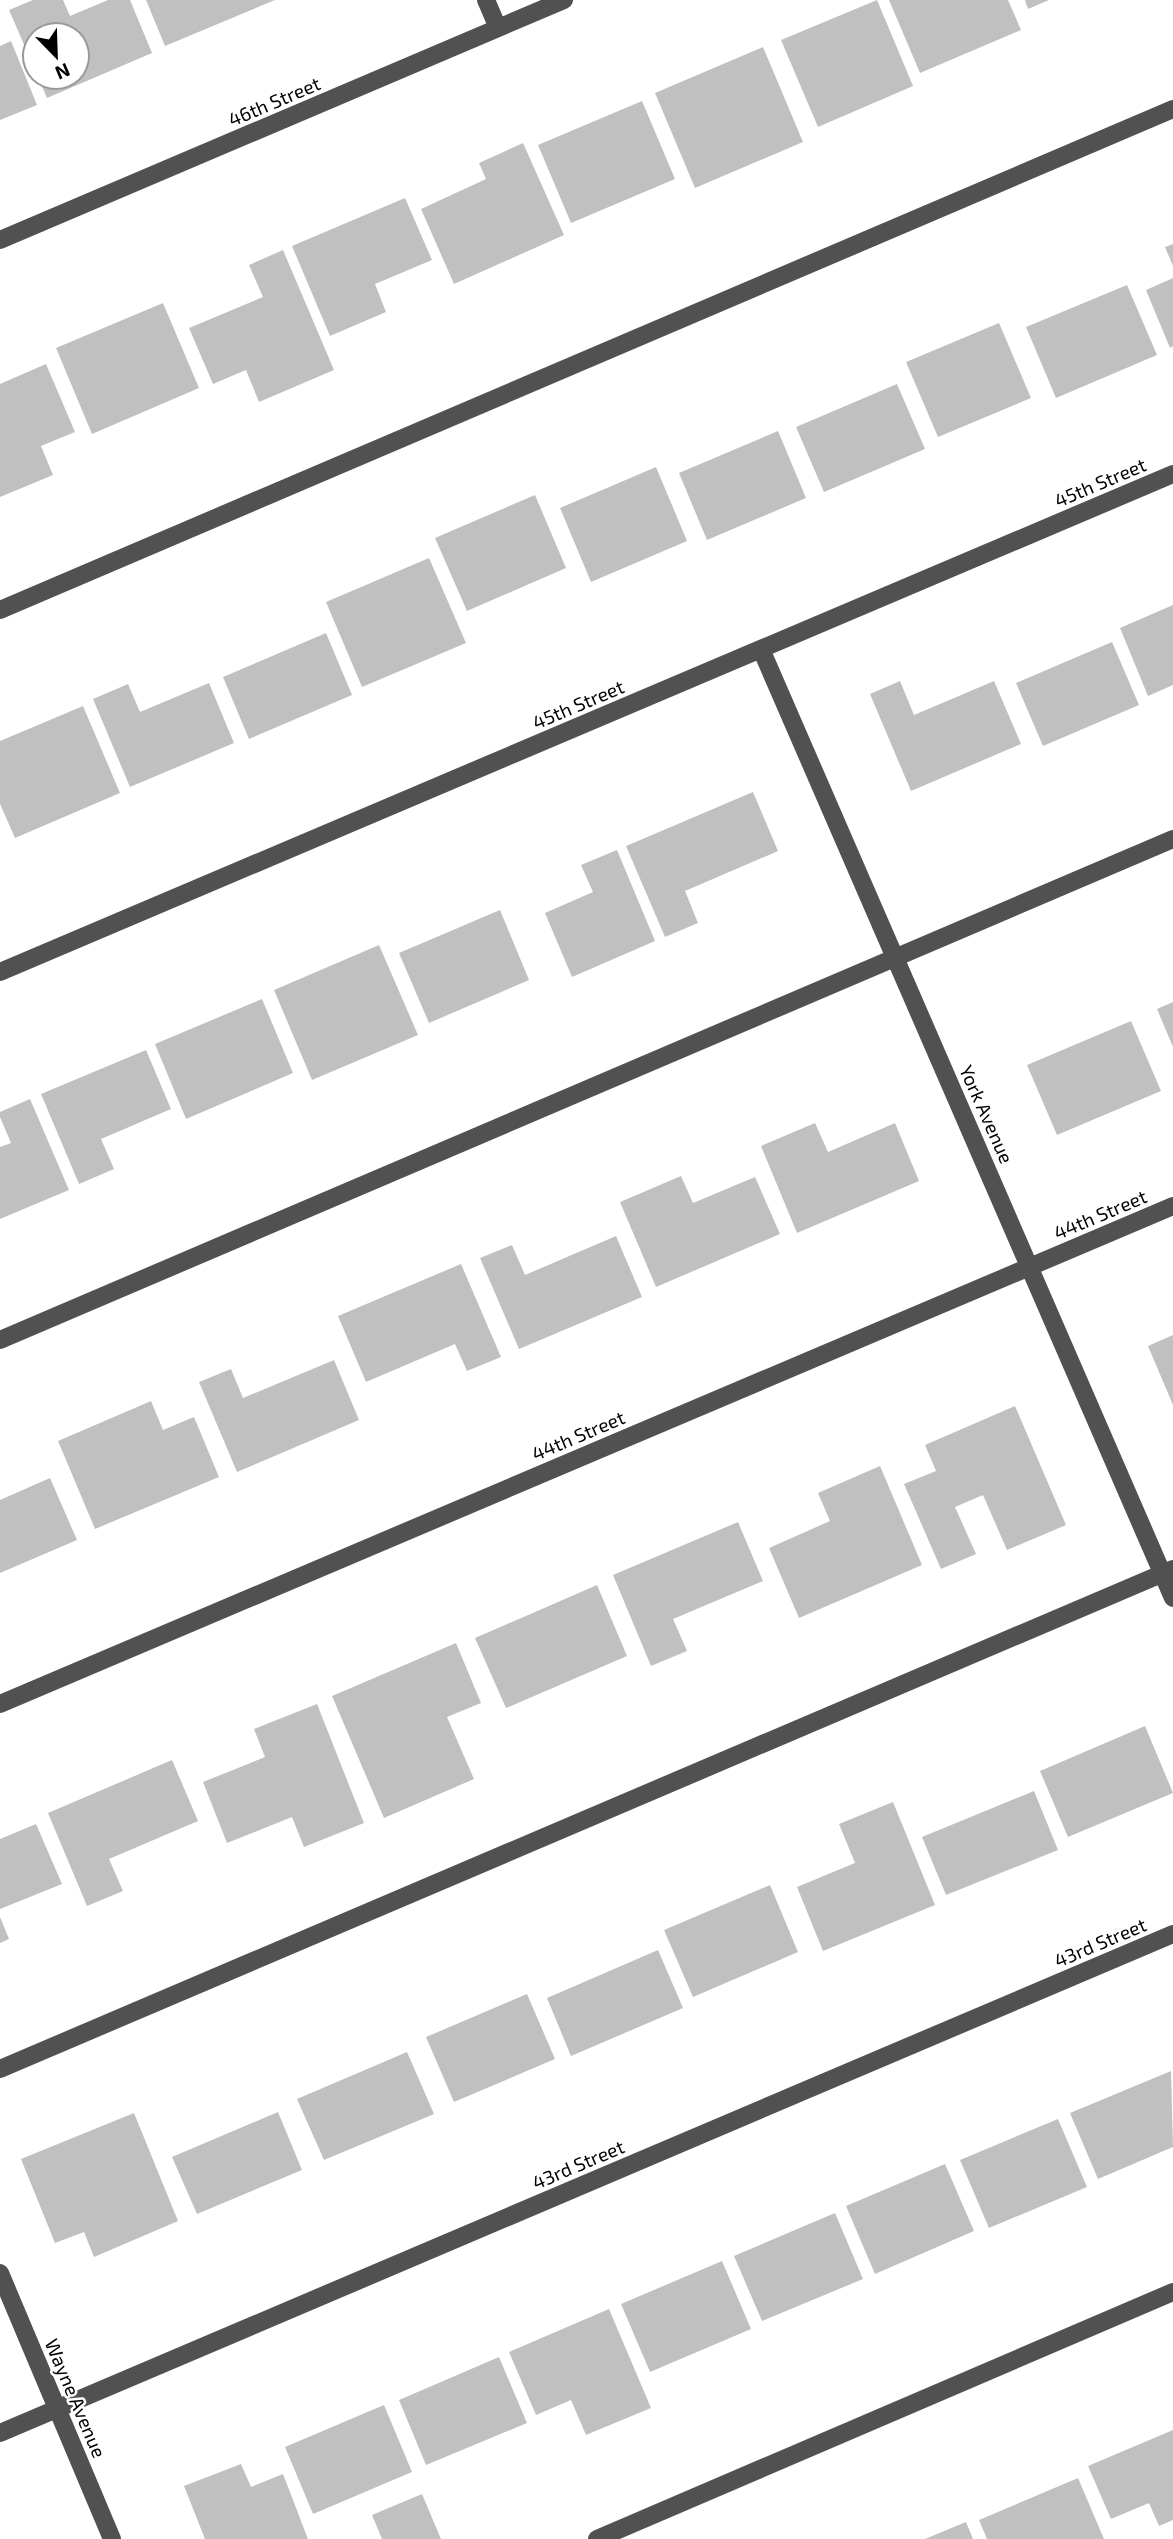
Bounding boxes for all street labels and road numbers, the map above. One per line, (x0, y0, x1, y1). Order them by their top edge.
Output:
street label: 46th Street (224, 71, 324, 131)
street label: 45th Street (1051, 452, 1149, 512)
street label: 45th Street (529, 674, 627, 734)
street label: York Avenue (955, 1061, 1019, 1167)
street label: 44th Street (1050, 1184, 1150, 1244)
street label: 44th Street (528, 1405, 628, 1465)
street label: 43rd Street (1051, 1912, 1149, 1972)
street label: 43rd Street (529, 2134, 627, 2194)
street label: Wayne Avenue (41, 2335, 111, 2461)

